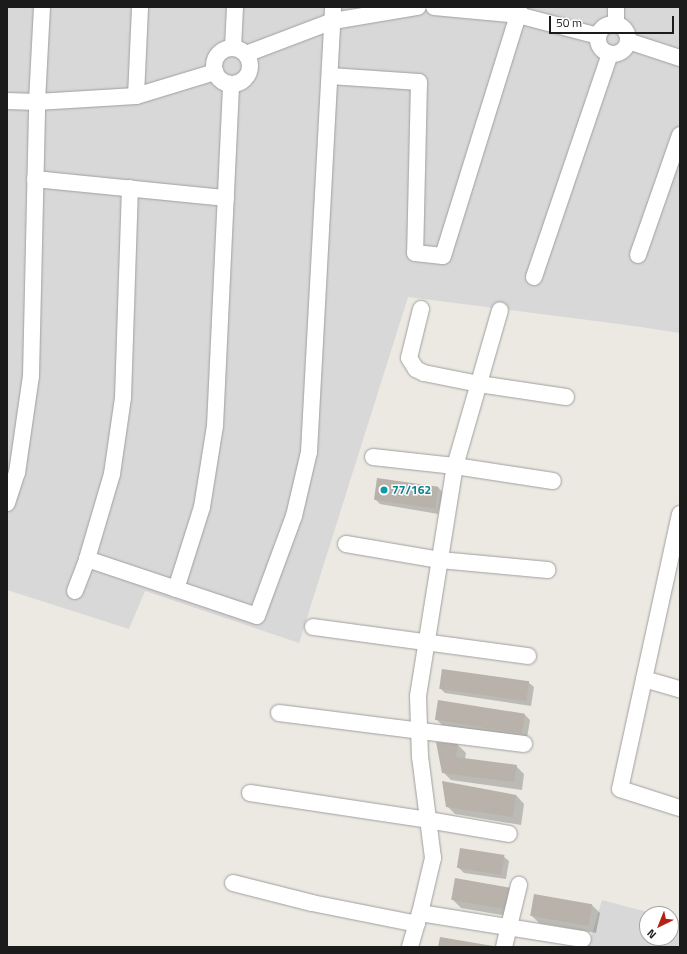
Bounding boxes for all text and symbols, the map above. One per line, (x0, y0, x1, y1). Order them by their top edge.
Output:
scale bar (551, 8, 676, 34)
text: 50 m (556, 13, 582, 32)
place label: 77/162 (392, 483, 431, 497)
marker: 77/162 (379, 485, 389, 495)
north arrow (639, 906, 679, 946)
text: N (643, 926, 660, 942)

